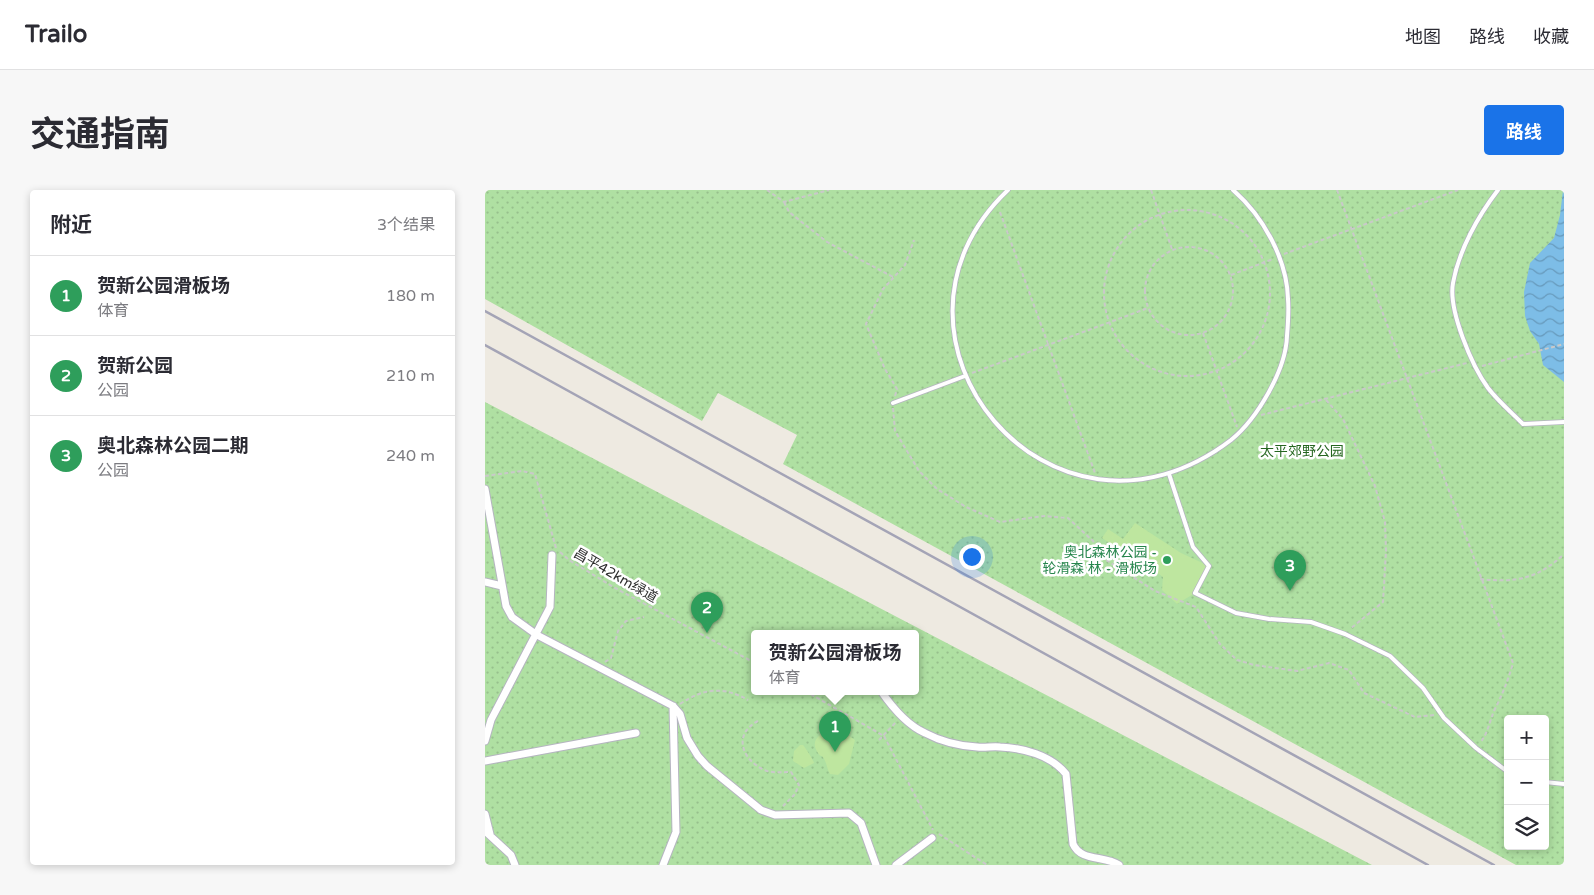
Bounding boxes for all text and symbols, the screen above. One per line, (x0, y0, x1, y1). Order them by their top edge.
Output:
text: Trailo (25, 20, 87, 49)
text: 地图 (1405, 26, 1441, 48)
text: 路线 (1469, 26, 1505, 48)
text: 收藏 (1533, 26, 1569, 48)
button: 路线 (1484, 105, 1564, 155)
text: 交通指南 (30, 114, 170, 156)
text: 附近 (50, 213, 92, 238)
text: 3个结果 (377, 215, 435, 235)
text: 贺新公园滑板场 (97, 275, 230, 297)
text: 1 (61, 286, 71, 306)
text: 180 m (386, 286, 435, 306)
text: 体育 (97, 301, 129, 321)
text: 贺新公园 (97, 355, 173, 377)
text: 2 (61, 366, 71, 386)
text: 210 m (386, 366, 435, 386)
text: 公园 (97, 381, 129, 401)
text: 奥北森林公园二期 (97, 435, 249, 457)
park label: 太平郊野公园 (1260, 443, 1344, 460)
text: 3 (61, 446, 71, 466)
text: 240 m (386, 446, 435, 466)
text: 公园 (97, 461, 129, 481)
your location (959, 544, 985, 570)
place label: 奥北森林公园 - 轮滑森 林 - 滑板场 (1042, 544, 1157, 577)
street label: 昌平42km绿道 (571, 545, 661, 606)
pin: 3 (1274, 550, 1306, 591)
marker: 奥北森林公园 - 轮滑森 林 - 滑板场 (1161, 554, 1173, 566)
pin: 2 (691, 592, 723, 633)
popup (751, 630, 919, 695)
text: 贺新公园滑板场 (768, 642, 902, 664)
text: 体育 (768, 668, 801, 688)
pin: 1 (819, 711, 851, 752)
map controls (1504, 715, 1549, 850)
button: + (1504, 715, 1549, 760)
button: − (1504, 760, 1549, 805)
button: layers (1504, 805, 1549, 850)

